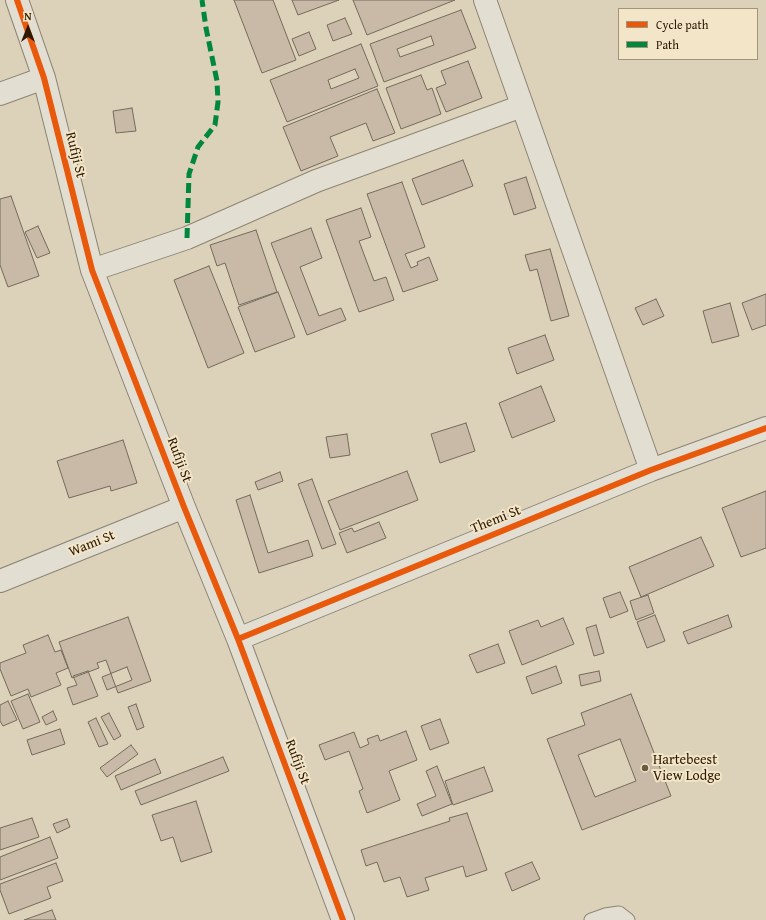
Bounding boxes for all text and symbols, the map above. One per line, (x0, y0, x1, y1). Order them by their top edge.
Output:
north arrow (8, 8, 48, 48)
text: N (24, 8, 32, 24)
legend (618, 8, 758, 60)
text: Cycle path (656, 16, 708, 33)
text: Path (656, 36, 679, 53)
street label: Rufiji St (61, 130, 89, 180)
street label: Rufiji St (163, 435, 195, 485)
street label: Themi St (469, 502, 523, 538)
street label: Wami St (67, 527, 117, 561)
street label: Rufiji St (281, 737, 313, 787)
place label: Hartebeest View Lodge (653, 752, 721, 784)
marker: Hartebeest View Lodge (640, 763, 650, 773)

